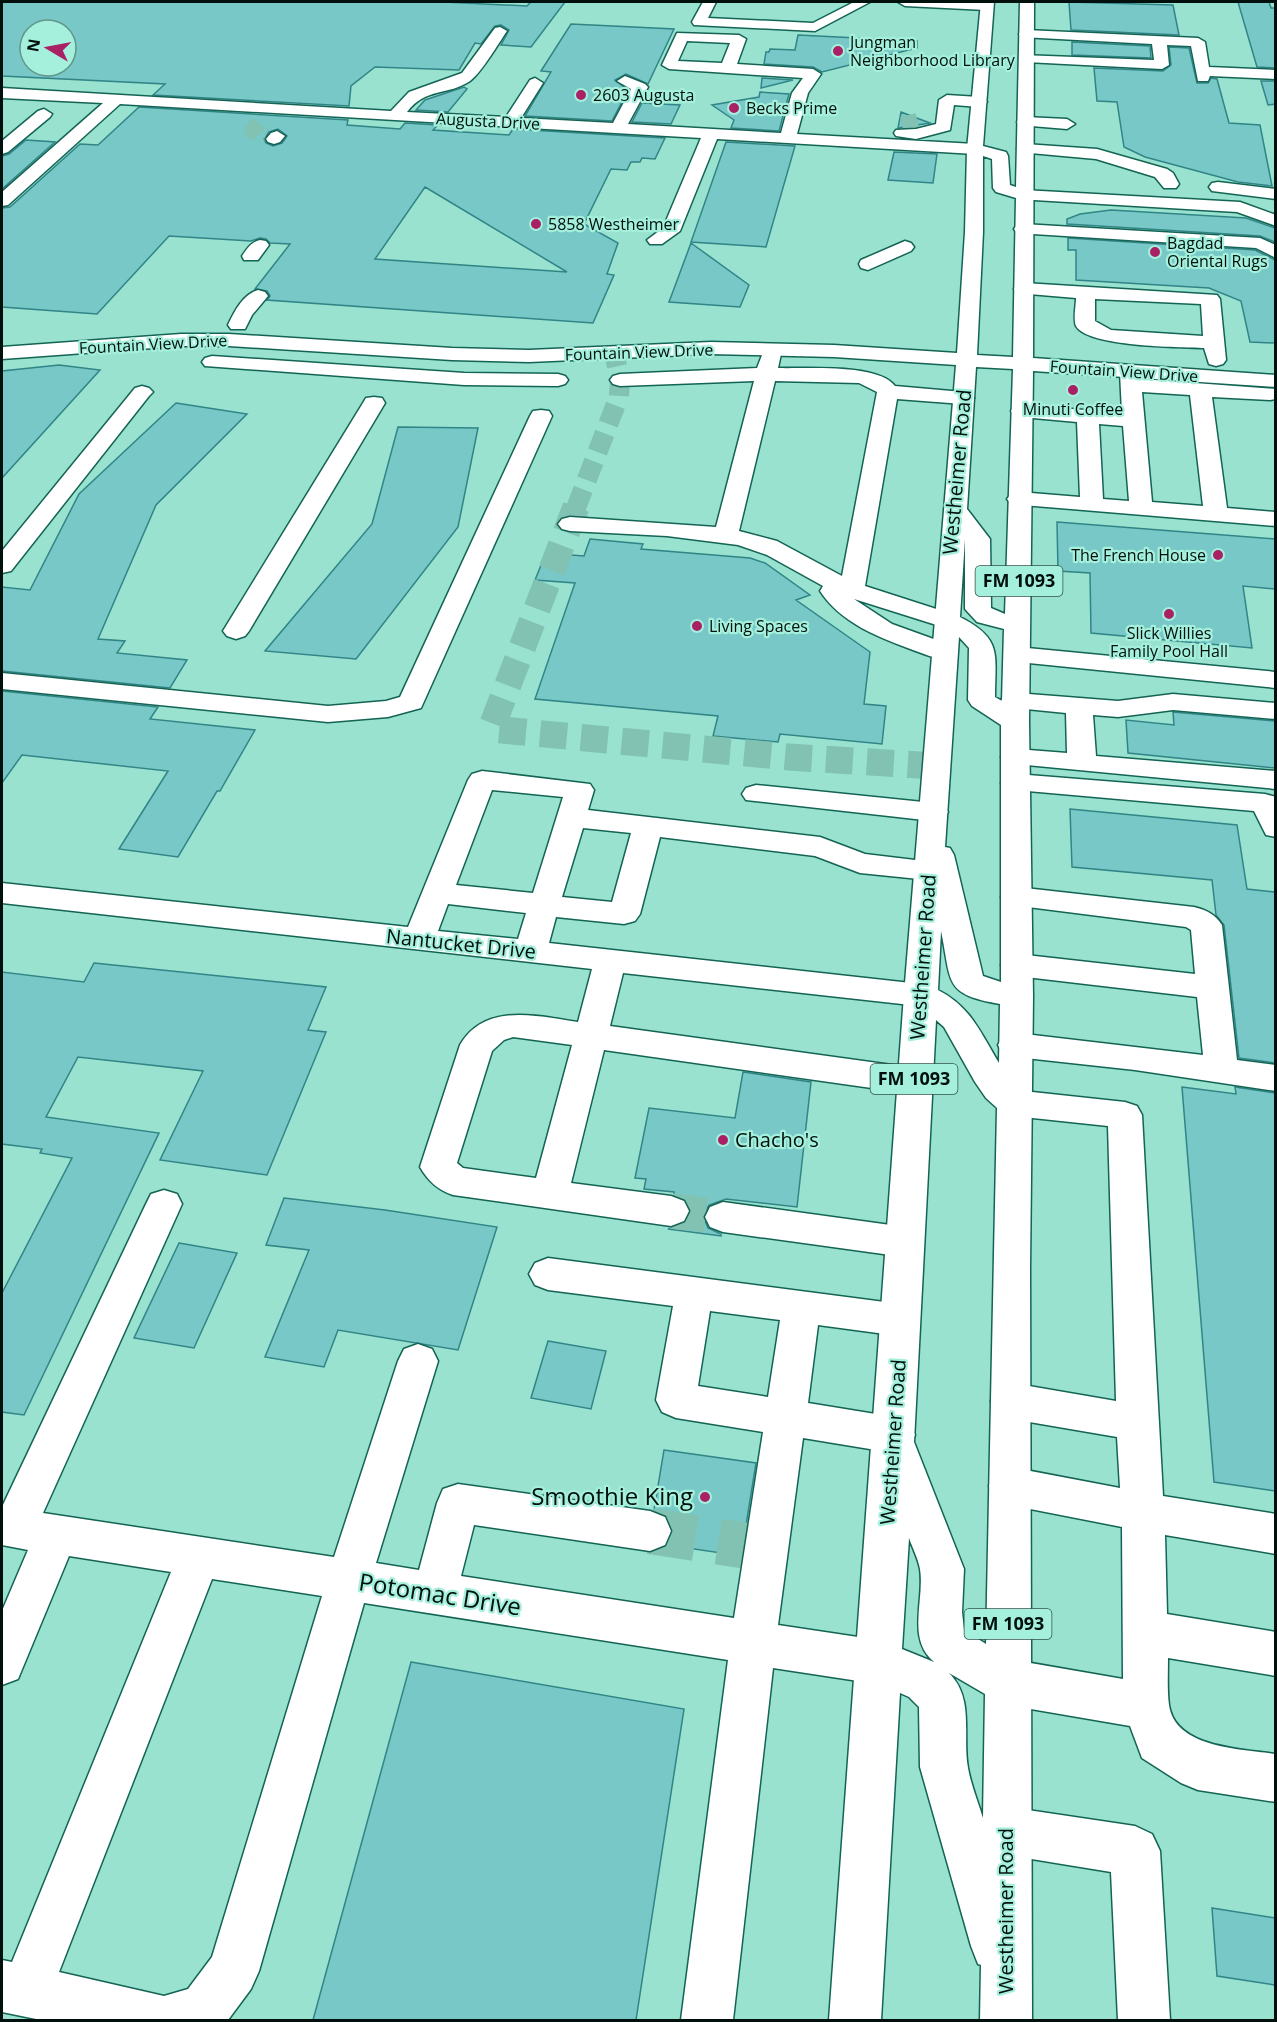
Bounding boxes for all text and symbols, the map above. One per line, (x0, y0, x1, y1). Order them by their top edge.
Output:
north arrow (18, 18, 78, 78)
place label: Jungman Neighborhood Library (848, 31, 1016, 71)
text: N (21, 37, 45, 54)
marker: Jungman Neighborhood Library (831, 44, 845, 58)
place label: 2603 Augusta (593, 84, 694, 106)
marker: 2603 Augusta (574, 88, 588, 102)
place label: Becks Prime (746, 97, 837, 119)
marker: Becks Prime (727, 101, 741, 115)
street label: Augusta Drive (436, 107, 541, 135)
place label: 5858 Westheimer (548, 213, 679, 235)
marker: 5858 Westheimer (529, 217, 543, 231)
place label: Bagdad Oriental Rugs (1167, 232, 1268, 272)
marker: Bagdad Oriental Rugs (1148, 245, 1162, 259)
street label: Fountain View Drive (78, 329, 228, 359)
street label: Fountain View Drive (564, 338, 714, 366)
street label: Fountain View Drive (1049, 355, 1199, 387)
marker: Minuti Coffee (1066, 383, 1080, 397)
street label: Westheimer Road (936, 388, 977, 556)
place label: Minuti Coffee (1023, 398, 1123, 420)
place label: The French House (1071, 544, 1206, 566)
marker: The French House (1211, 548, 1225, 562)
road number: FM 1093 (976, 566, 1062, 596)
marker: Slick Willies Family Pool Hall (1162, 607, 1176, 621)
place label: Living Spaces (709, 615, 808, 637)
marker: Living Spaces (690, 619, 704, 633)
place label: Slick Willies Family Pool Hall (1110, 622, 1228, 662)
street label: Westheimer Road (903, 873, 942, 1041)
street label: Nantucket Drive (385, 922, 537, 965)
road number: FM 1093 (870, 1064, 958, 1094)
place label: Chacho's (735, 1126, 819, 1153)
marker: Chacho's (716, 1133, 730, 1147)
street label: Westheimer Road (873, 1358, 912, 1526)
place label: Smoothie King (531, 1479, 693, 1512)
marker: Smoothie King (698, 1490, 712, 1504)
street label: Potomac Drive (357, 1564, 524, 1623)
road number: FM 1093 (964, 1609, 1052, 1639)
street label: Westheimer Road (992, 1828, 1019, 1994)

